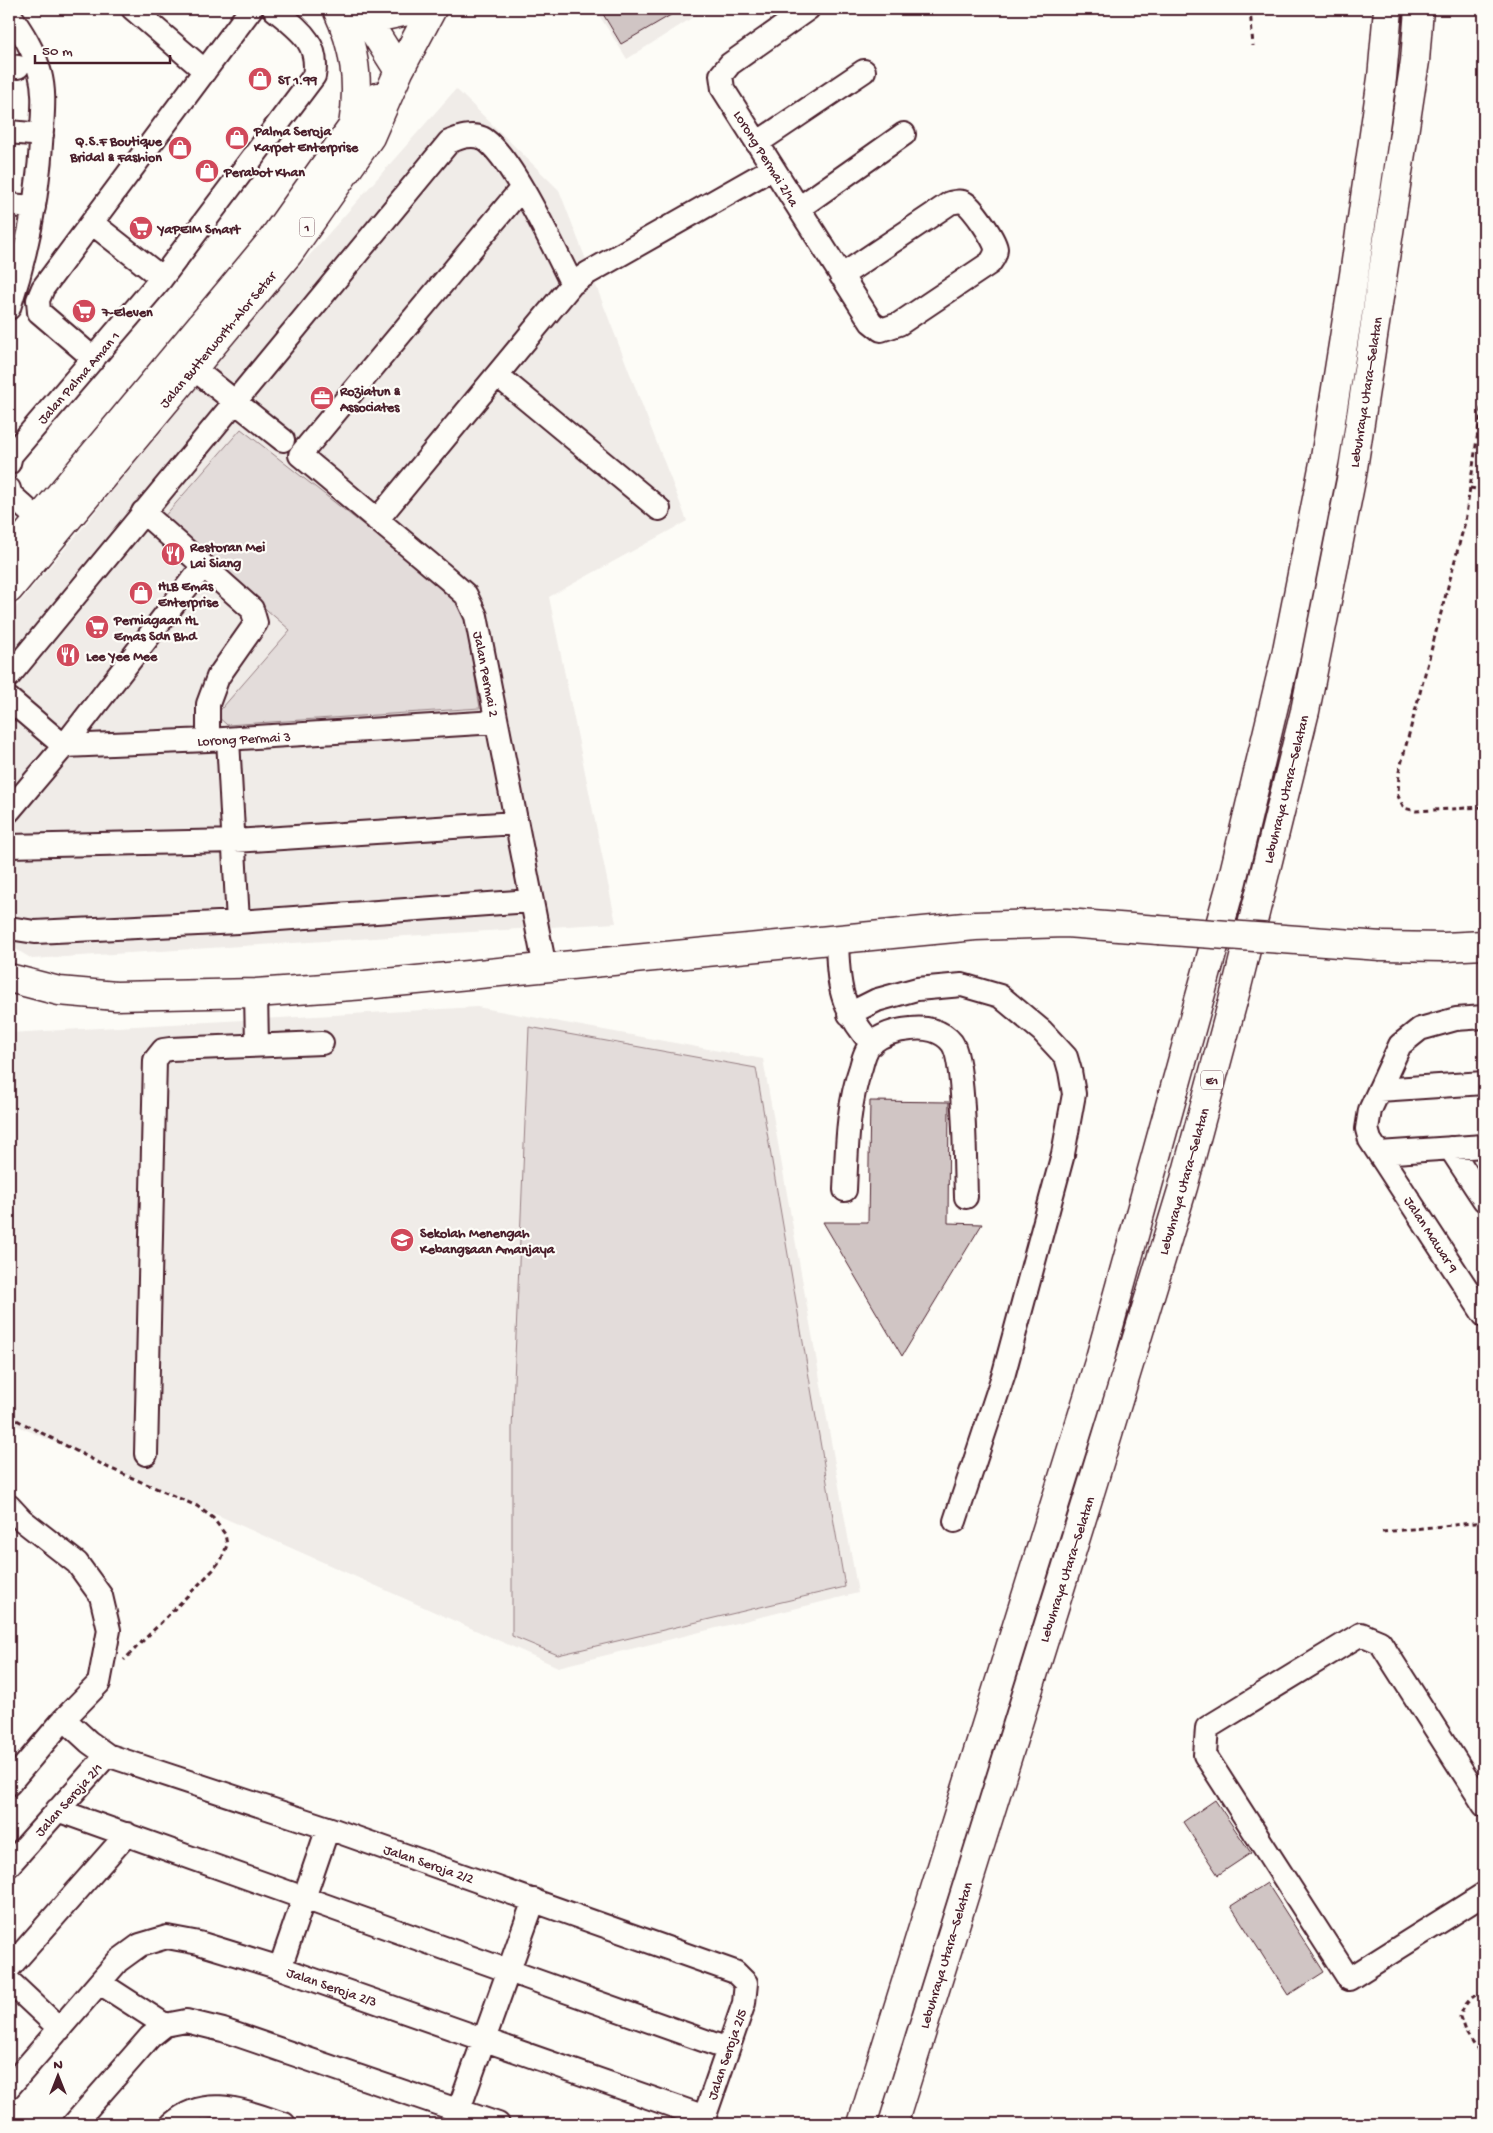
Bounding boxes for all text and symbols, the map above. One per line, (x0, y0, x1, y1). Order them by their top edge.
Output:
scale bar (35, 32, 170, 64)
text: 50 m (42, 43, 73, 61)
shop icon: ST 1.99 (247, 66, 273, 92)
place label: ST 1.99 (278, 73, 317, 90)
street label: Lorong Permai 2/1a (728, 108, 802, 212)
place label: Palma Seroja Karpet Enterprise (253, 124, 359, 157)
shop icon: Palma Seroja Karpet Enterprise (224, 125, 250, 151)
place label: Q.S.F Boutique Bridal & Fashion (69, 134, 163, 167)
shop icon: Q.S.F Boutique Bridal & Fashion (167, 135, 193, 161)
shop icon: Perabot Khan (194, 158, 220, 184)
place label: Perabot Khan (223, 165, 305, 182)
supermarket icon: YaPEIM Smart (128, 215, 154, 241)
road number: 1 (300, 218, 314, 236)
place label: YaPEIM Smart (156, 222, 241, 239)
street label: Jalan Butterworth-Alor Setar (157, 268, 282, 412)
supermarket icon: 7-Eleven (71, 298, 97, 324)
place label: 7-Eleven (101, 305, 153, 322)
street label: Lebuhraya Utara–Selatan (1347, 316, 1388, 469)
street label: Jalan Palma Aman 1 (35, 329, 125, 428)
place label: Roziatun & Associates (339, 384, 401, 417)
office icon: Roziatun & Associates (309, 385, 335, 411)
place label: Restoran Mei Lai Siang (189, 540, 265, 573)
restaurant icon: Restoran Mei Lai Siang (160, 541, 186, 567)
place label: HLB Emas Enterprise (158, 579, 219, 612)
shop icon: HLB Emas Enterprise (128, 580, 154, 606)
place label: Perniagaan HL Emas Sdn Bhd (113, 613, 199, 646)
supermarket icon: Perniagaan HL Emas Sdn Bhd (84, 614, 110, 640)
street label: Jalan Permai 2 (468, 630, 501, 719)
restaurant icon: Lee Yee Mee (55, 642, 81, 668)
place label: Lee Yee Mee (86, 649, 158, 666)
street label: Lebuhraya Utara–Selatan (1261, 713, 1314, 865)
street label: Lorong Permai 3 (197, 730, 291, 751)
road number: E1 (1201, 1070, 1223, 1090)
street label: Lebuhraya Utara–Selatan (1156, 1106, 1215, 1257)
street label: Jalan Mawar 9 (1399, 1194, 1461, 1277)
place label: Sekolah Menengah Kebangsaan Amanjaya (419, 1226, 556, 1259)
school or university icon: Sekolah Menengah Kebangsaan Amanjaya (389, 1227, 415, 1253)
street label: Lebuhraya Utara–Selatan (1037, 1494, 1100, 1645)
street label: Jalan Seroja 2/1 (32, 1760, 107, 1841)
street label: Jalan Seroja 2/2 (381, 1842, 476, 1889)
street label: Lebuhraya Utara–Selatan (917, 1880, 978, 2031)
street label: Jalan Seroja 2/3 (284, 1965, 379, 2012)
street label: Jalan Seroja 2/5 (705, 2007, 752, 2102)
north arrow (32, 2050, 82, 2100)
text: N (53, 2057, 63, 2074)

